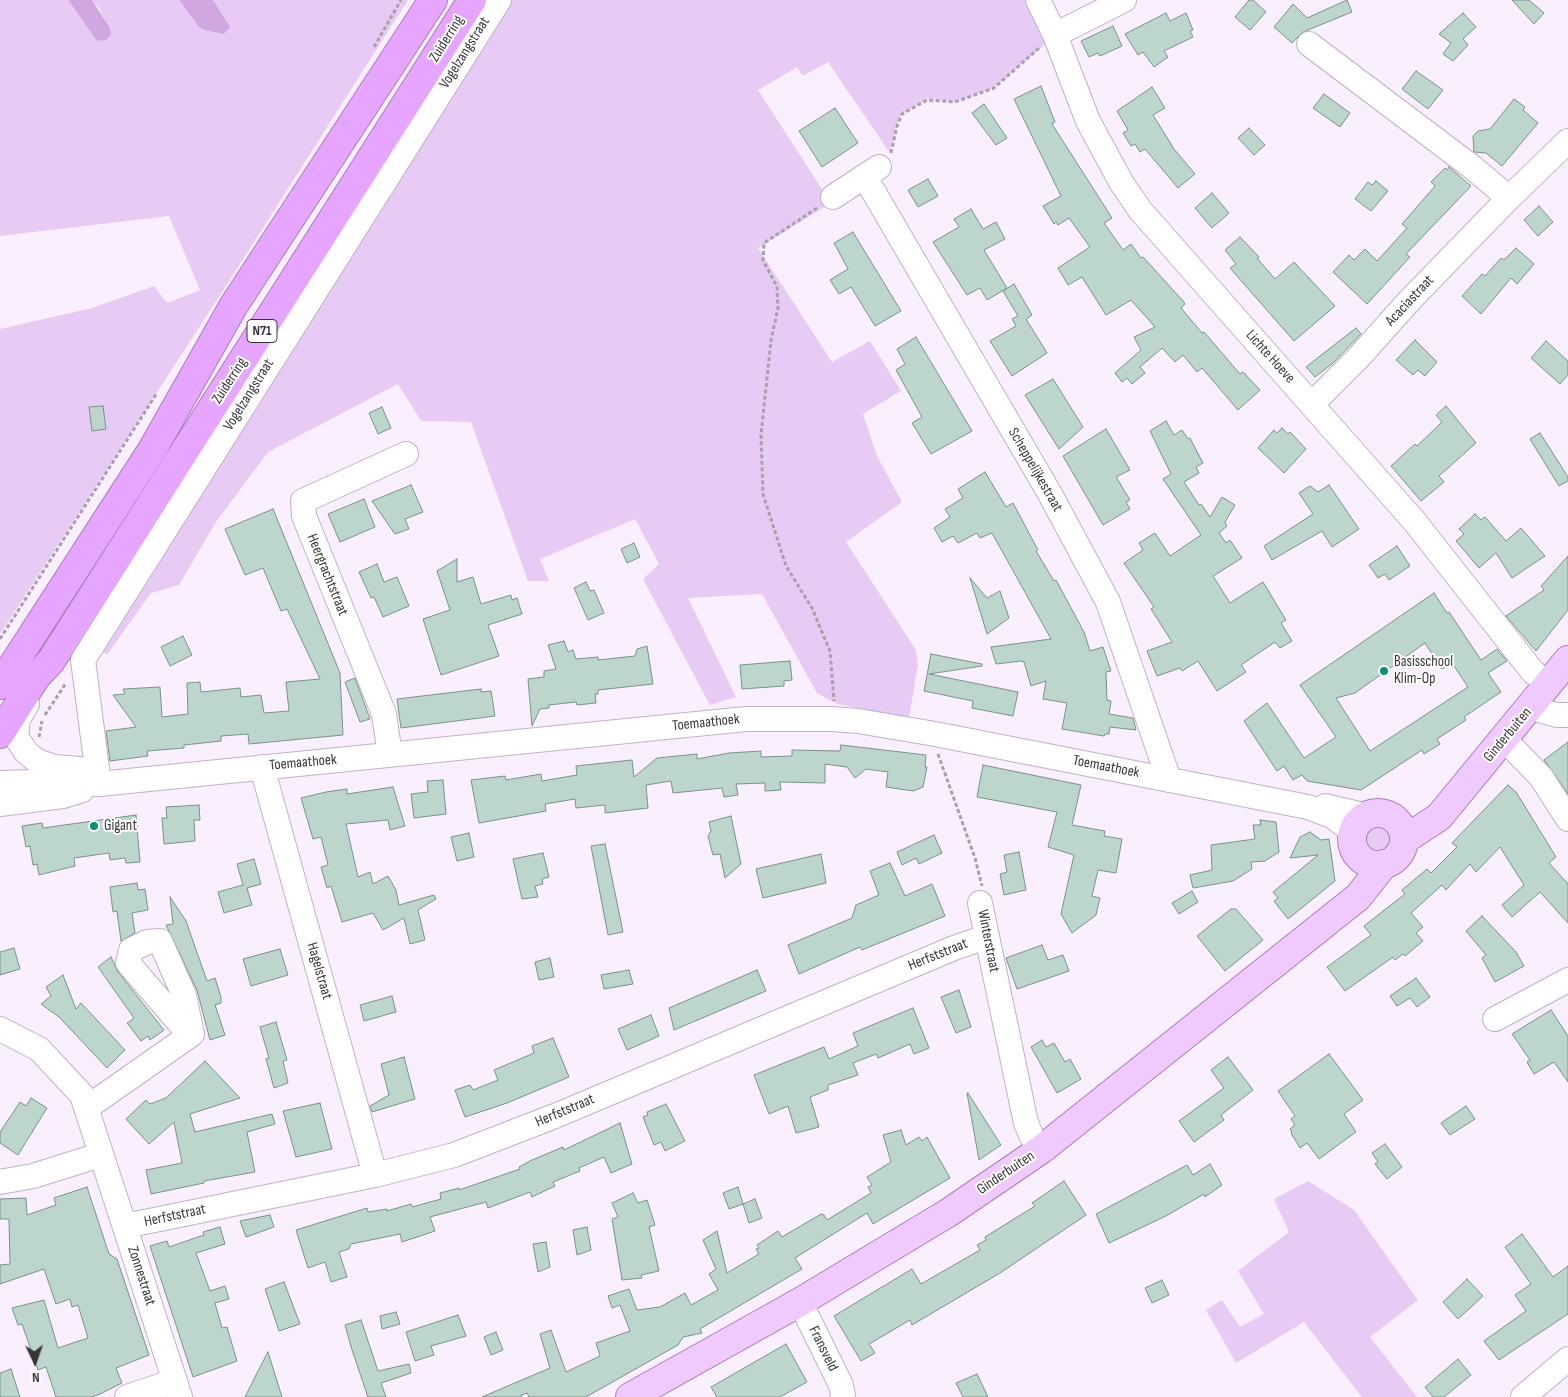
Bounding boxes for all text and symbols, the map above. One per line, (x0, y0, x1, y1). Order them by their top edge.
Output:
street label: Zuiderring (426, 13, 468, 65)
street label: Vogelzangstraat (436, 14, 494, 92)
street label: Acaciastraat (1382, 272, 1438, 330)
road number: N71 (247, 320, 277, 342)
street label: Lichte Hoeve (1241, 327, 1299, 387)
street label: Zuiderring (209, 355, 251, 407)
street label: Vogelzangstraat (220, 356, 278, 434)
street label: Scheppelijkestraat (1004, 425, 1066, 515)
street label: Heergrachtstraat (302, 532, 352, 618)
place label: Basisschool Klim-Op (1394, 653, 1453, 688)
marker: Basisschool Klim-Op (1378, 665, 1390, 677)
street label: Ginderbuiten (1480, 704, 1536, 766)
street label: Toemaathoek (671, 711, 741, 735)
street label: Toemaathoek (269, 751, 337, 775)
street label: Toemaathoek (1071, 752, 1141, 782)
place label: Gigant (104, 817, 137, 835)
marker: Gigant (88, 820, 100, 832)
street label: Winterstraat (973, 908, 1003, 974)
street label: Herfststraat (906, 935, 970, 975)
street label: Hagelstraat (302, 941, 336, 1001)
street label: Herfststraat (533, 1091, 597, 1131)
street label: Ginderbuiten (974, 1147, 1038, 1199)
street label: Herfststraat (143, 1201, 207, 1231)
street label: Zonnestraat (123, 1244, 159, 1308)
street label: Fransveld (804, 1323, 842, 1375)
north arrow (10, 1337, 60, 1387)
text: N (32, 1369, 40, 1386)

